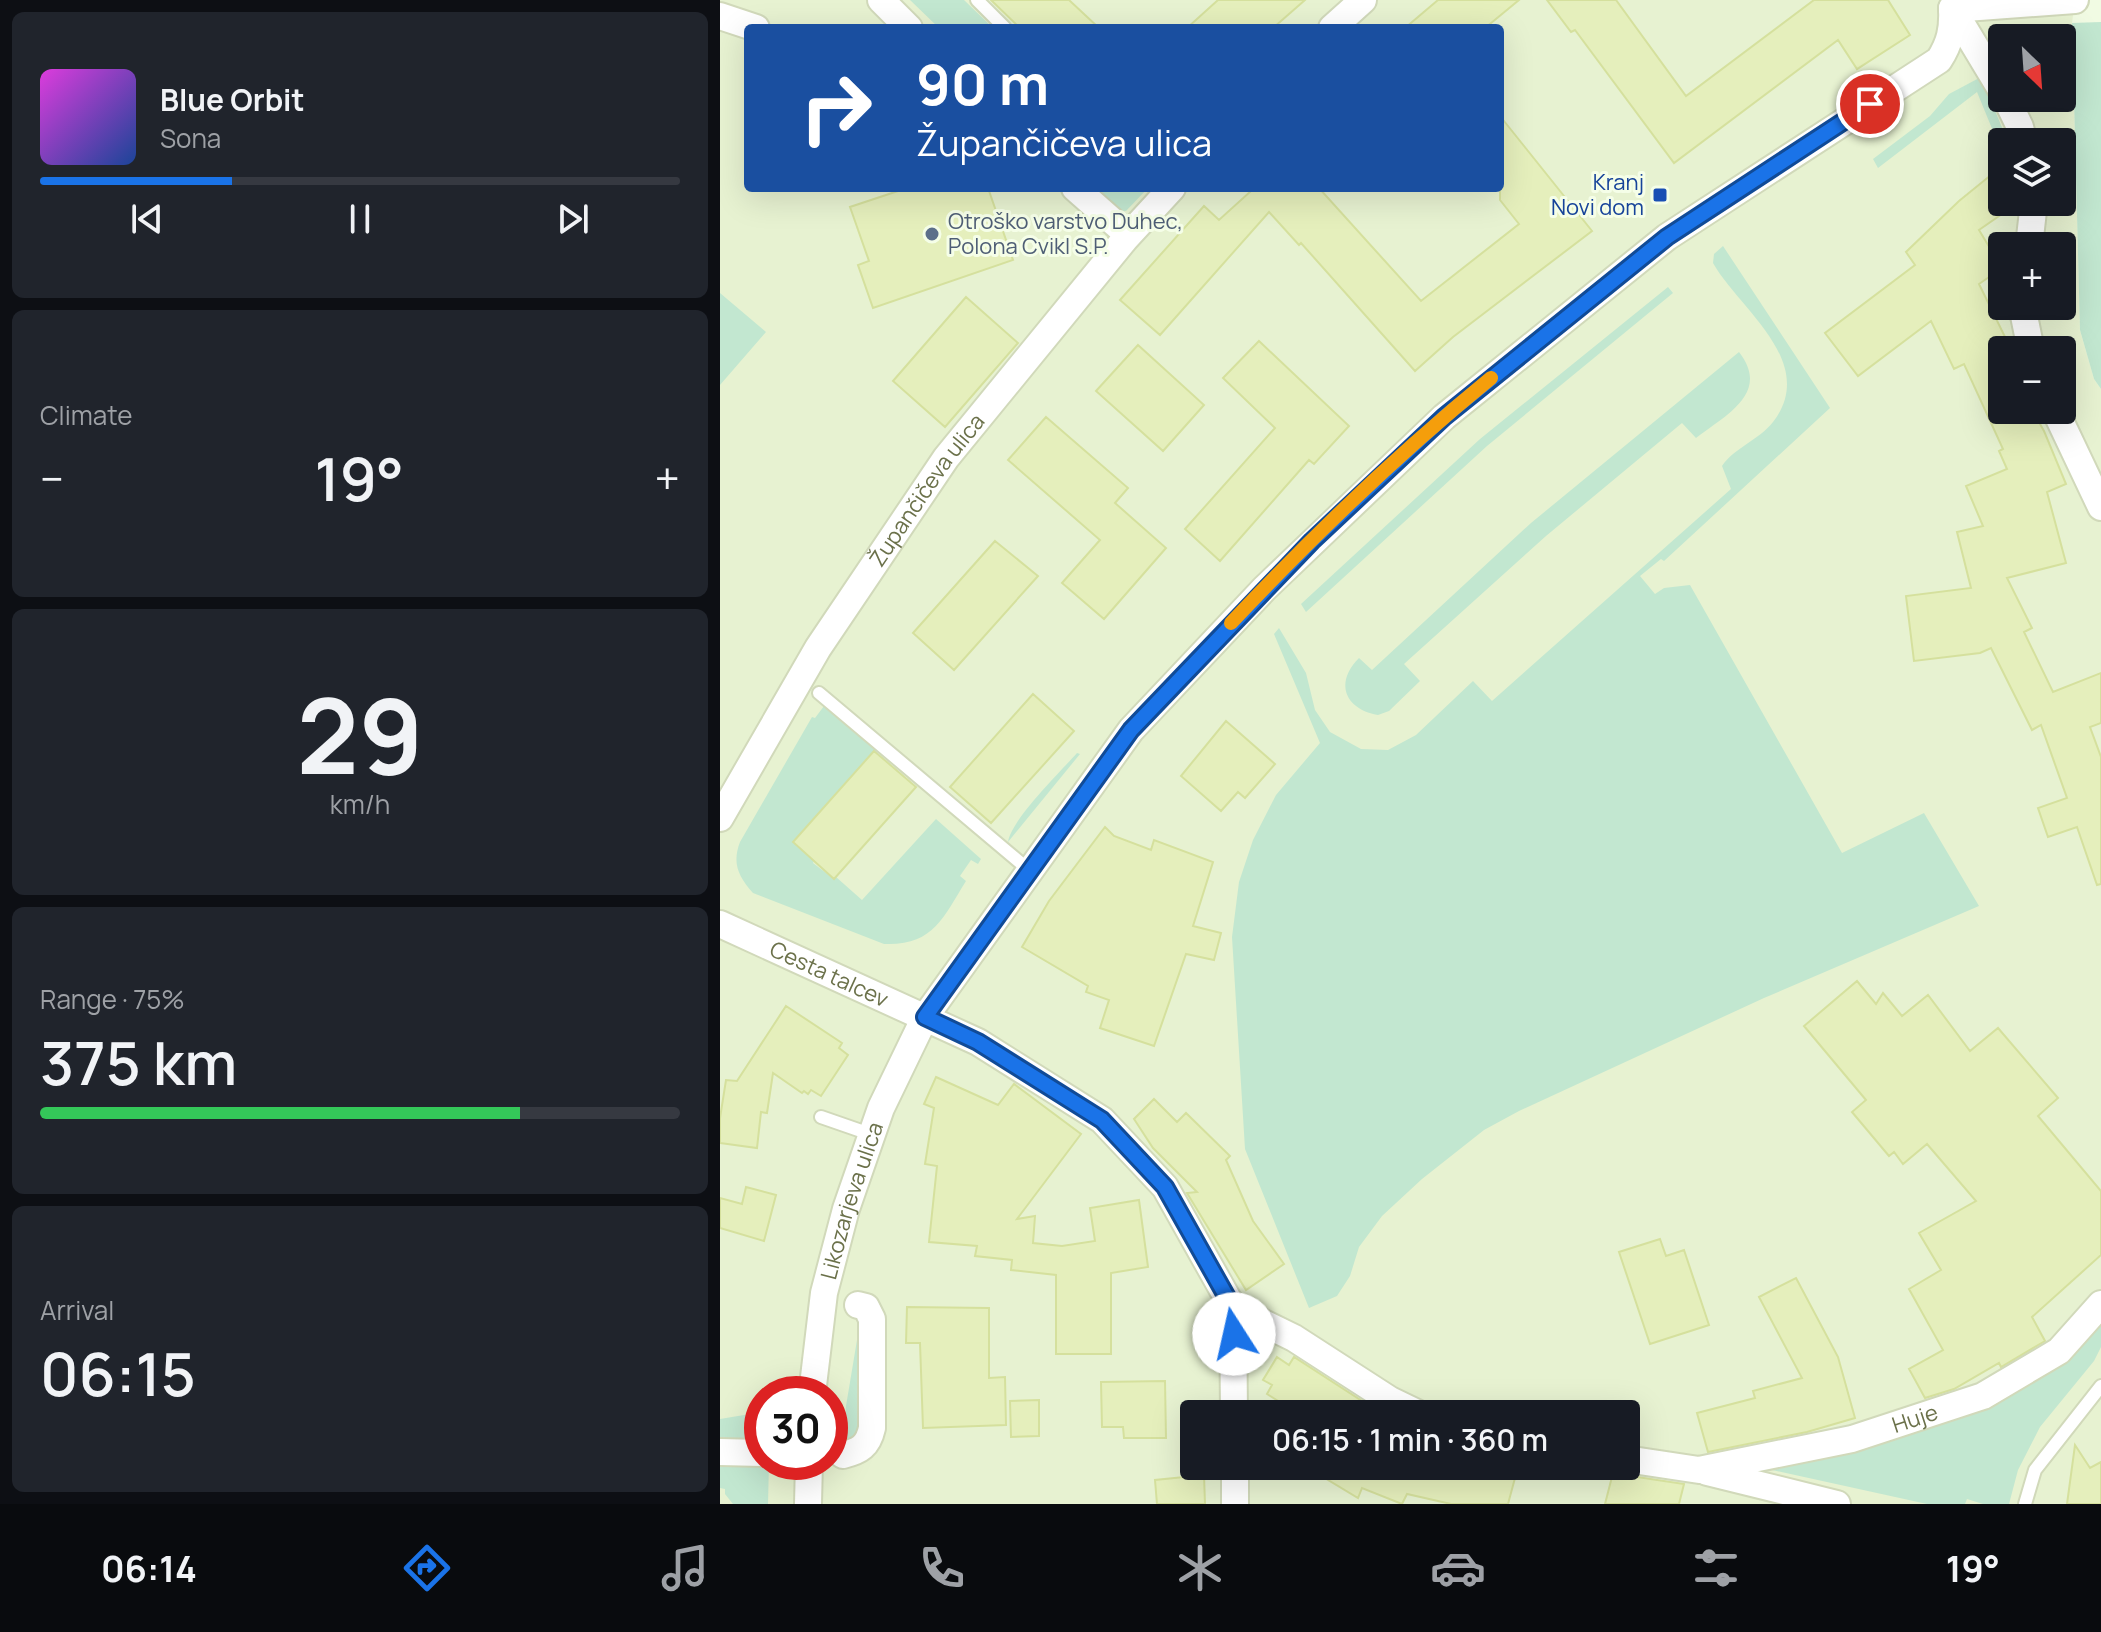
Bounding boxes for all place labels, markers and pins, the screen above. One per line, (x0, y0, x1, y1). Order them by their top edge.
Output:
pin (1836, 70, 1904, 138)
place label: Kranj Novi dom (1551, 167, 1644, 222)
marker: Kranj Novi dom (1651, 186, 1669, 204)
place label: Otroško varstvo Duhec, Polona Cvikl S.P. (948, 206, 1183, 261)
marker: Otroško varstvo Duhec, Polona Cvikl S.P. (923, 225, 941, 243)

